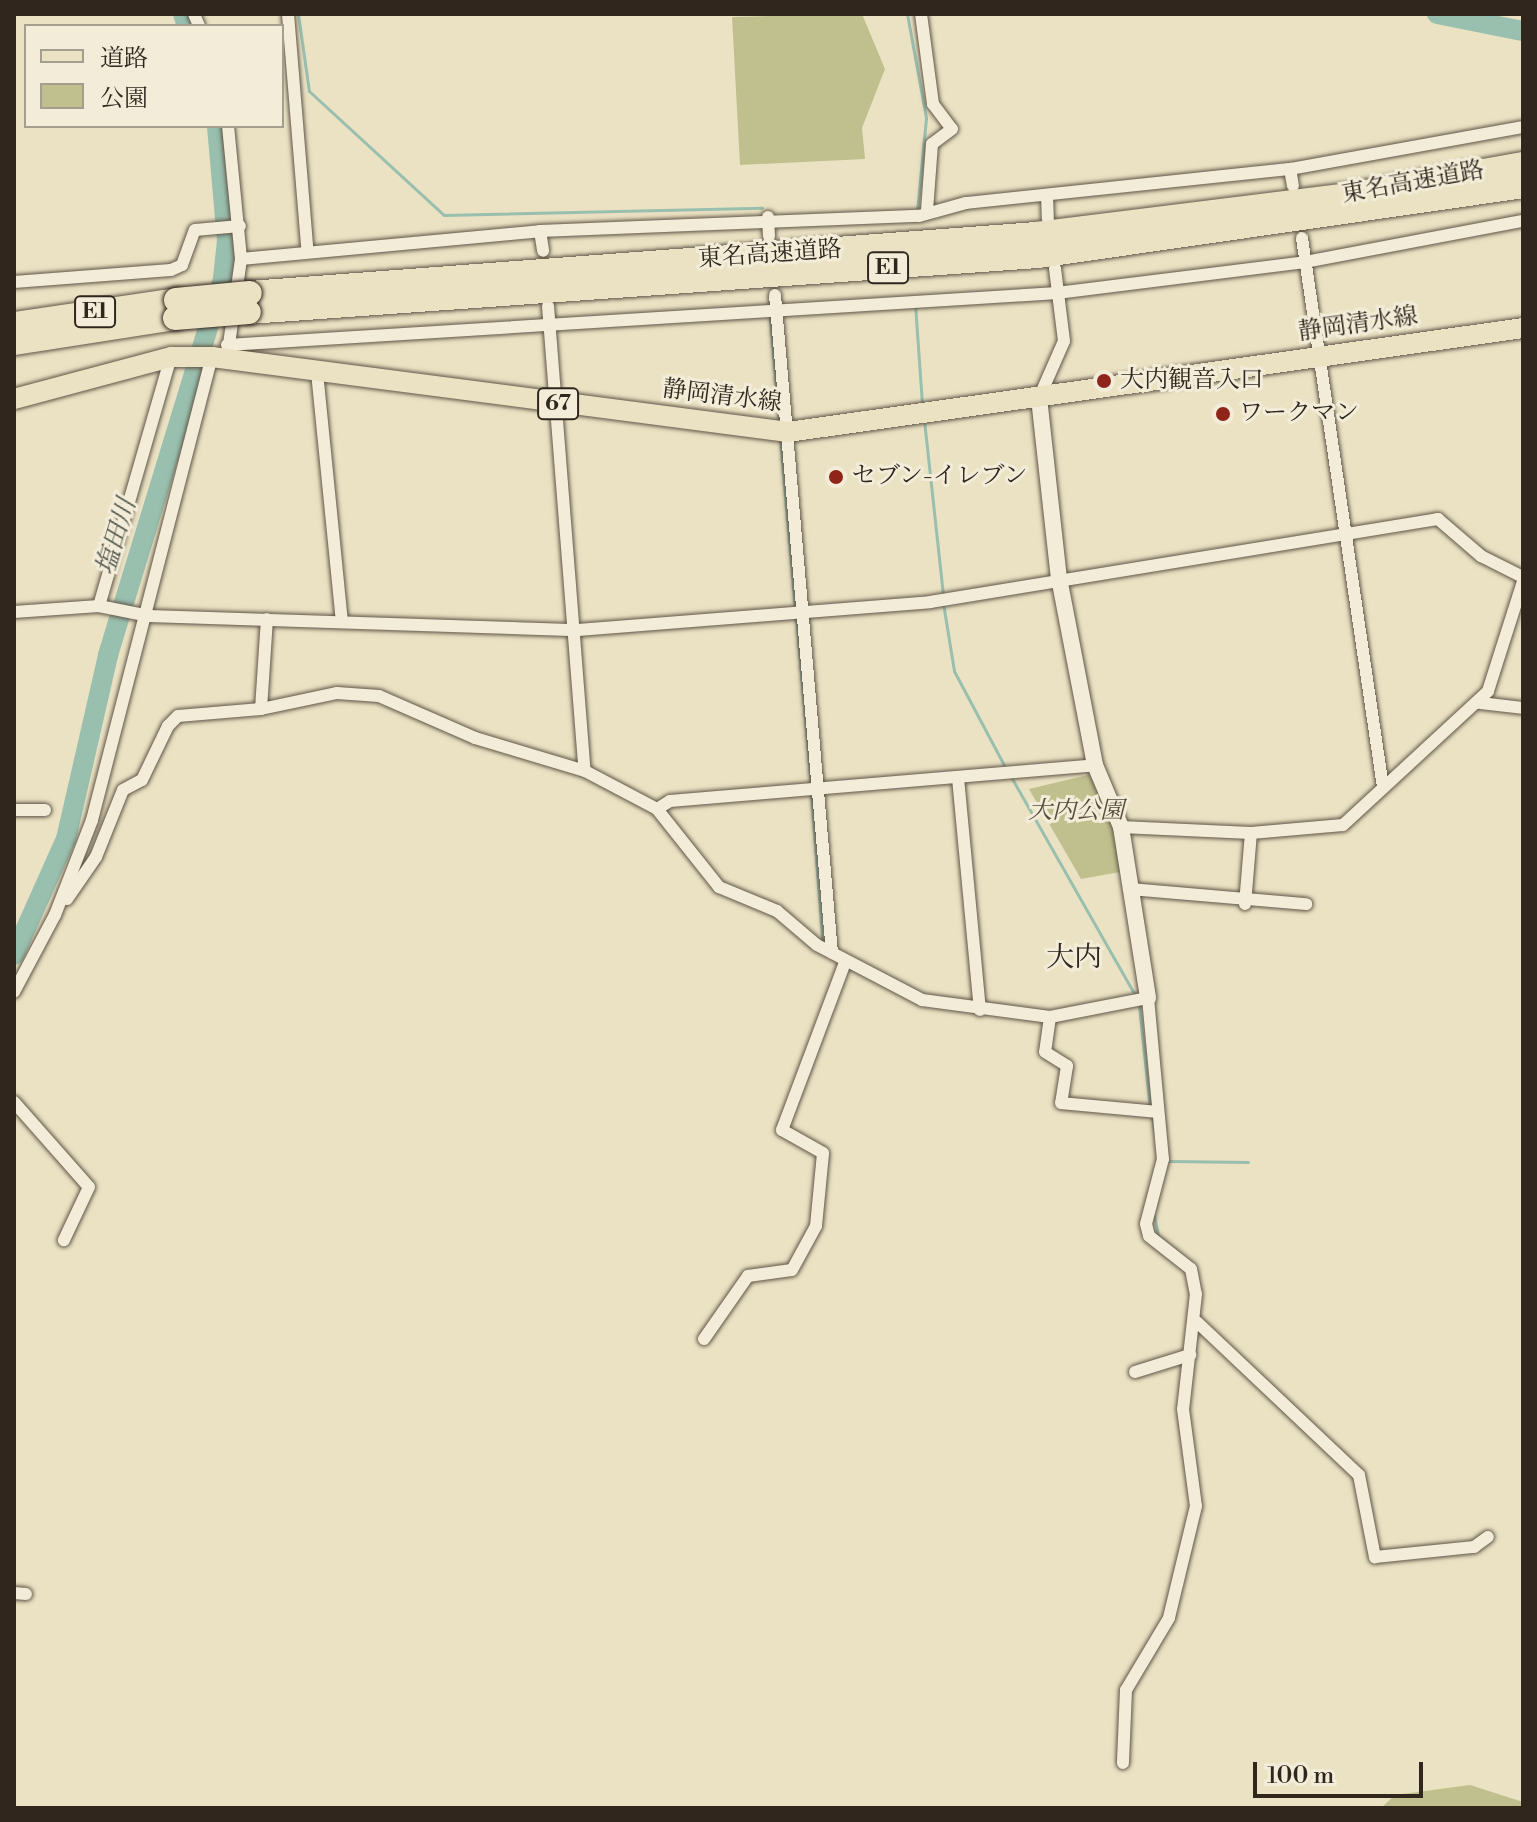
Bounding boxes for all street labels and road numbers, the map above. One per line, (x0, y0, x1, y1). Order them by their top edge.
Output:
street label: 東名高速道路 (1340, 156, 1486, 210)
street label: 東名高速道路 (697, 236, 843, 274)
road number: E1 (866, 250, 910, 286)
road number: E1 (73, 294, 117, 330)
street label: 静岡清水線 (1297, 302, 1419, 348)
street label: 静岡清水線 (661, 375, 783, 419)
road number: 67 (536, 386, 580, 422)

